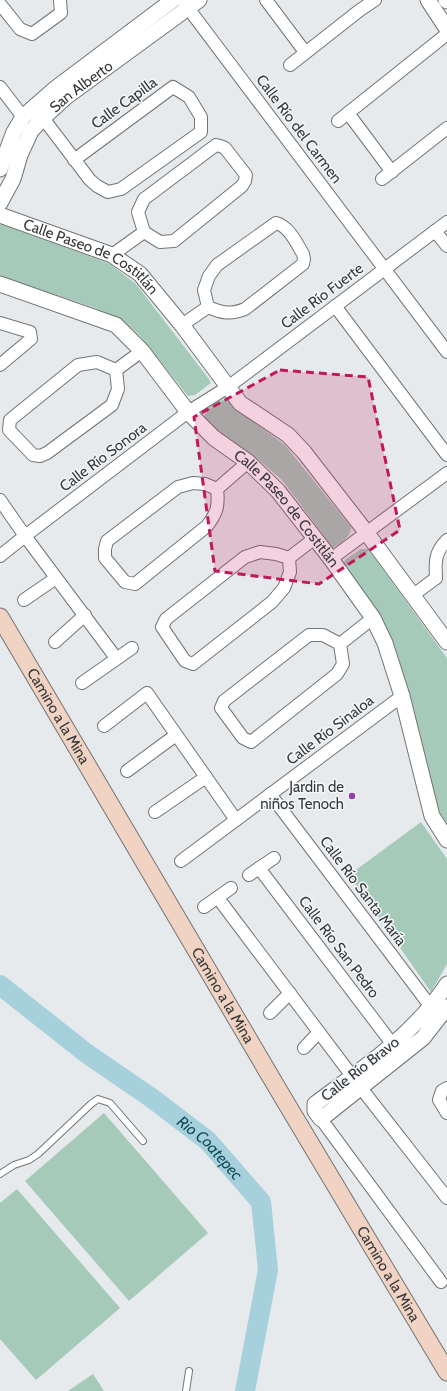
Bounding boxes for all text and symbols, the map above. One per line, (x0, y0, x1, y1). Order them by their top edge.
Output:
street label: San Alberto (46, 57, 116, 116)
street label: Calle Río del Carmen (252, 71, 346, 187)
street label: Calle Capilla (88, 73, 161, 133)
street label: Calle Paseo de Costitlán (21, 215, 162, 298)
street label: Calle Río Fuerte (277, 259, 367, 333)
street label: Calle Río Sonora (56, 418, 150, 495)
street label: Calle Paseo de Costitlán (230, 446, 343, 571)
street label: Camino a la Mina (23, 665, 94, 768)
street label: Calle Río Sinaloa (283, 691, 378, 769)
place label: Jardin de niños Tenoch (260, 778, 344, 813)
marker: Jardin de niños Tenoch (347, 791, 357, 801)
street label: Calle Río Santa María (316, 833, 411, 950)
street label: Calle Río San Pedro (295, 892, 383, 1002)
street label: Camino a la Mina (187, 944, 258, 1047)
street label: Calle Río Bravo (317, 1033, 403, 1105)
water label: Rio Coatepec (174, 1112, 247, 1184)
street label: Camino a la Mina (353, 1223, 424, 1326)

